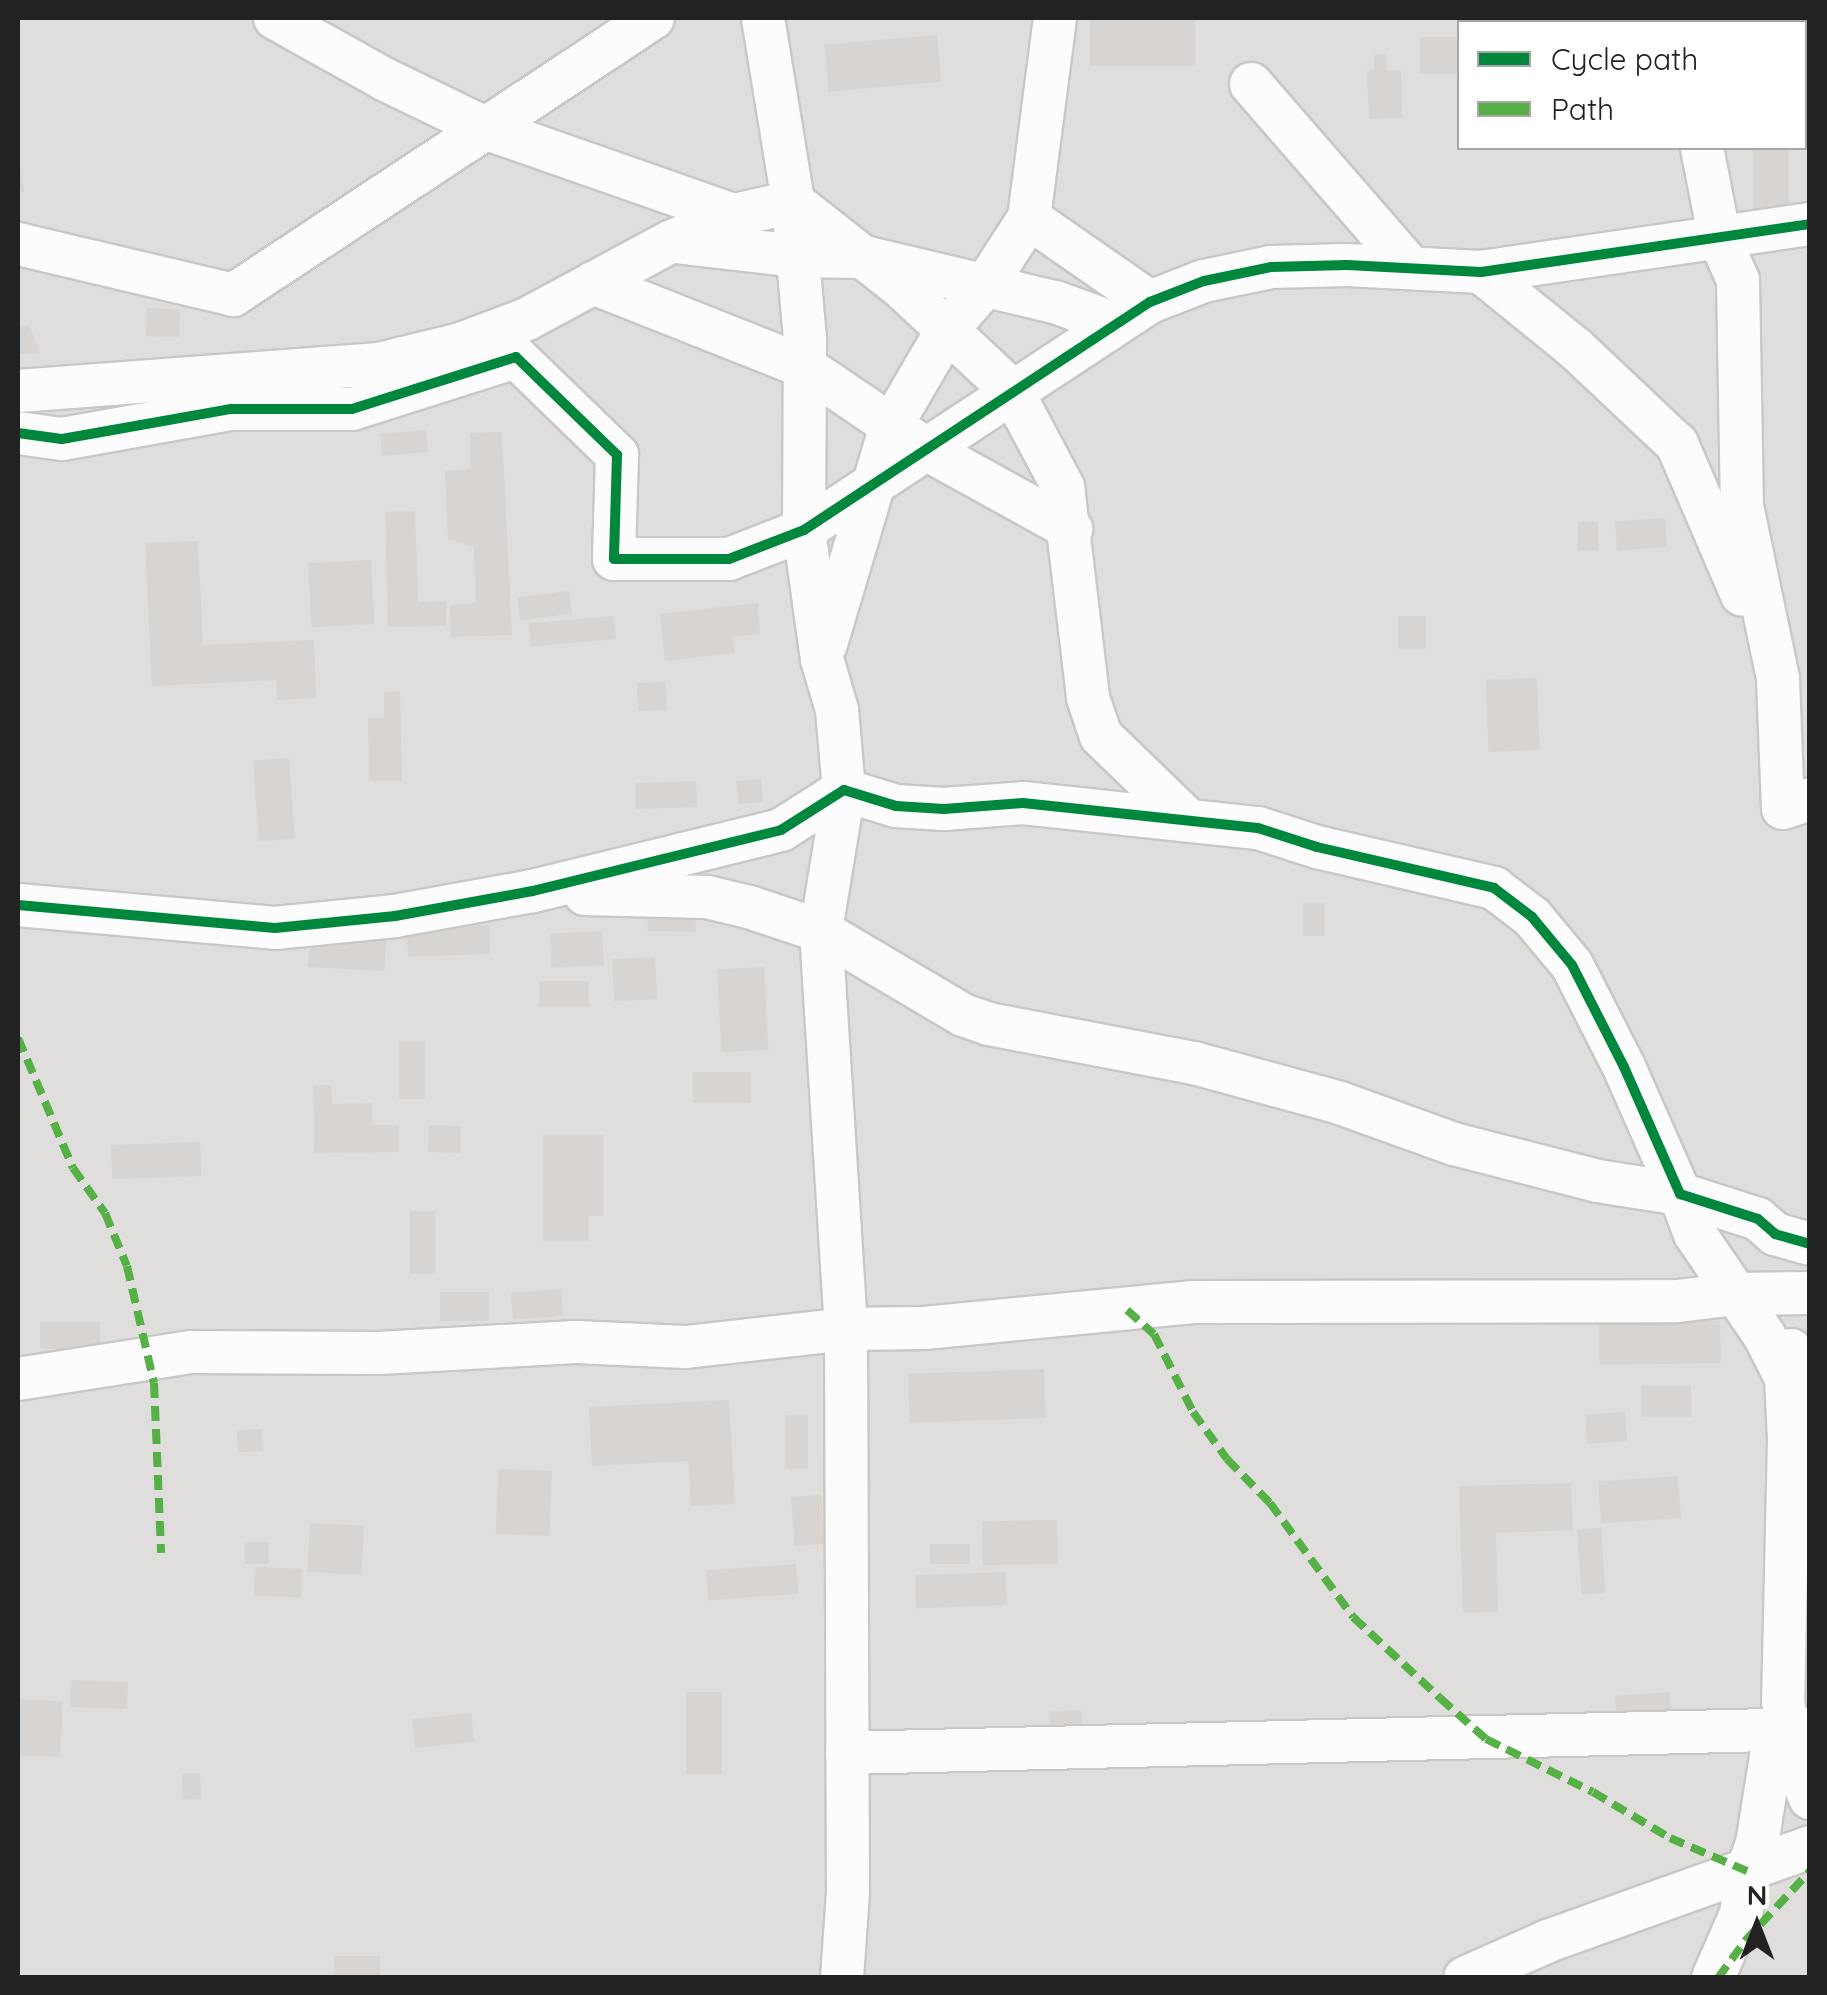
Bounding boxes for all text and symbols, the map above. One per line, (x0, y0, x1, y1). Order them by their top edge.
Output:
legend (1457, 20, 1807, 150)
text: Cycle path (1551, 40, 1698, 78)
text: Path (1551, 90, 1614, 128)
north arrow (1707, 1875, 1807, 1975)
text: N (1747, 1877, 1767, 1912)

